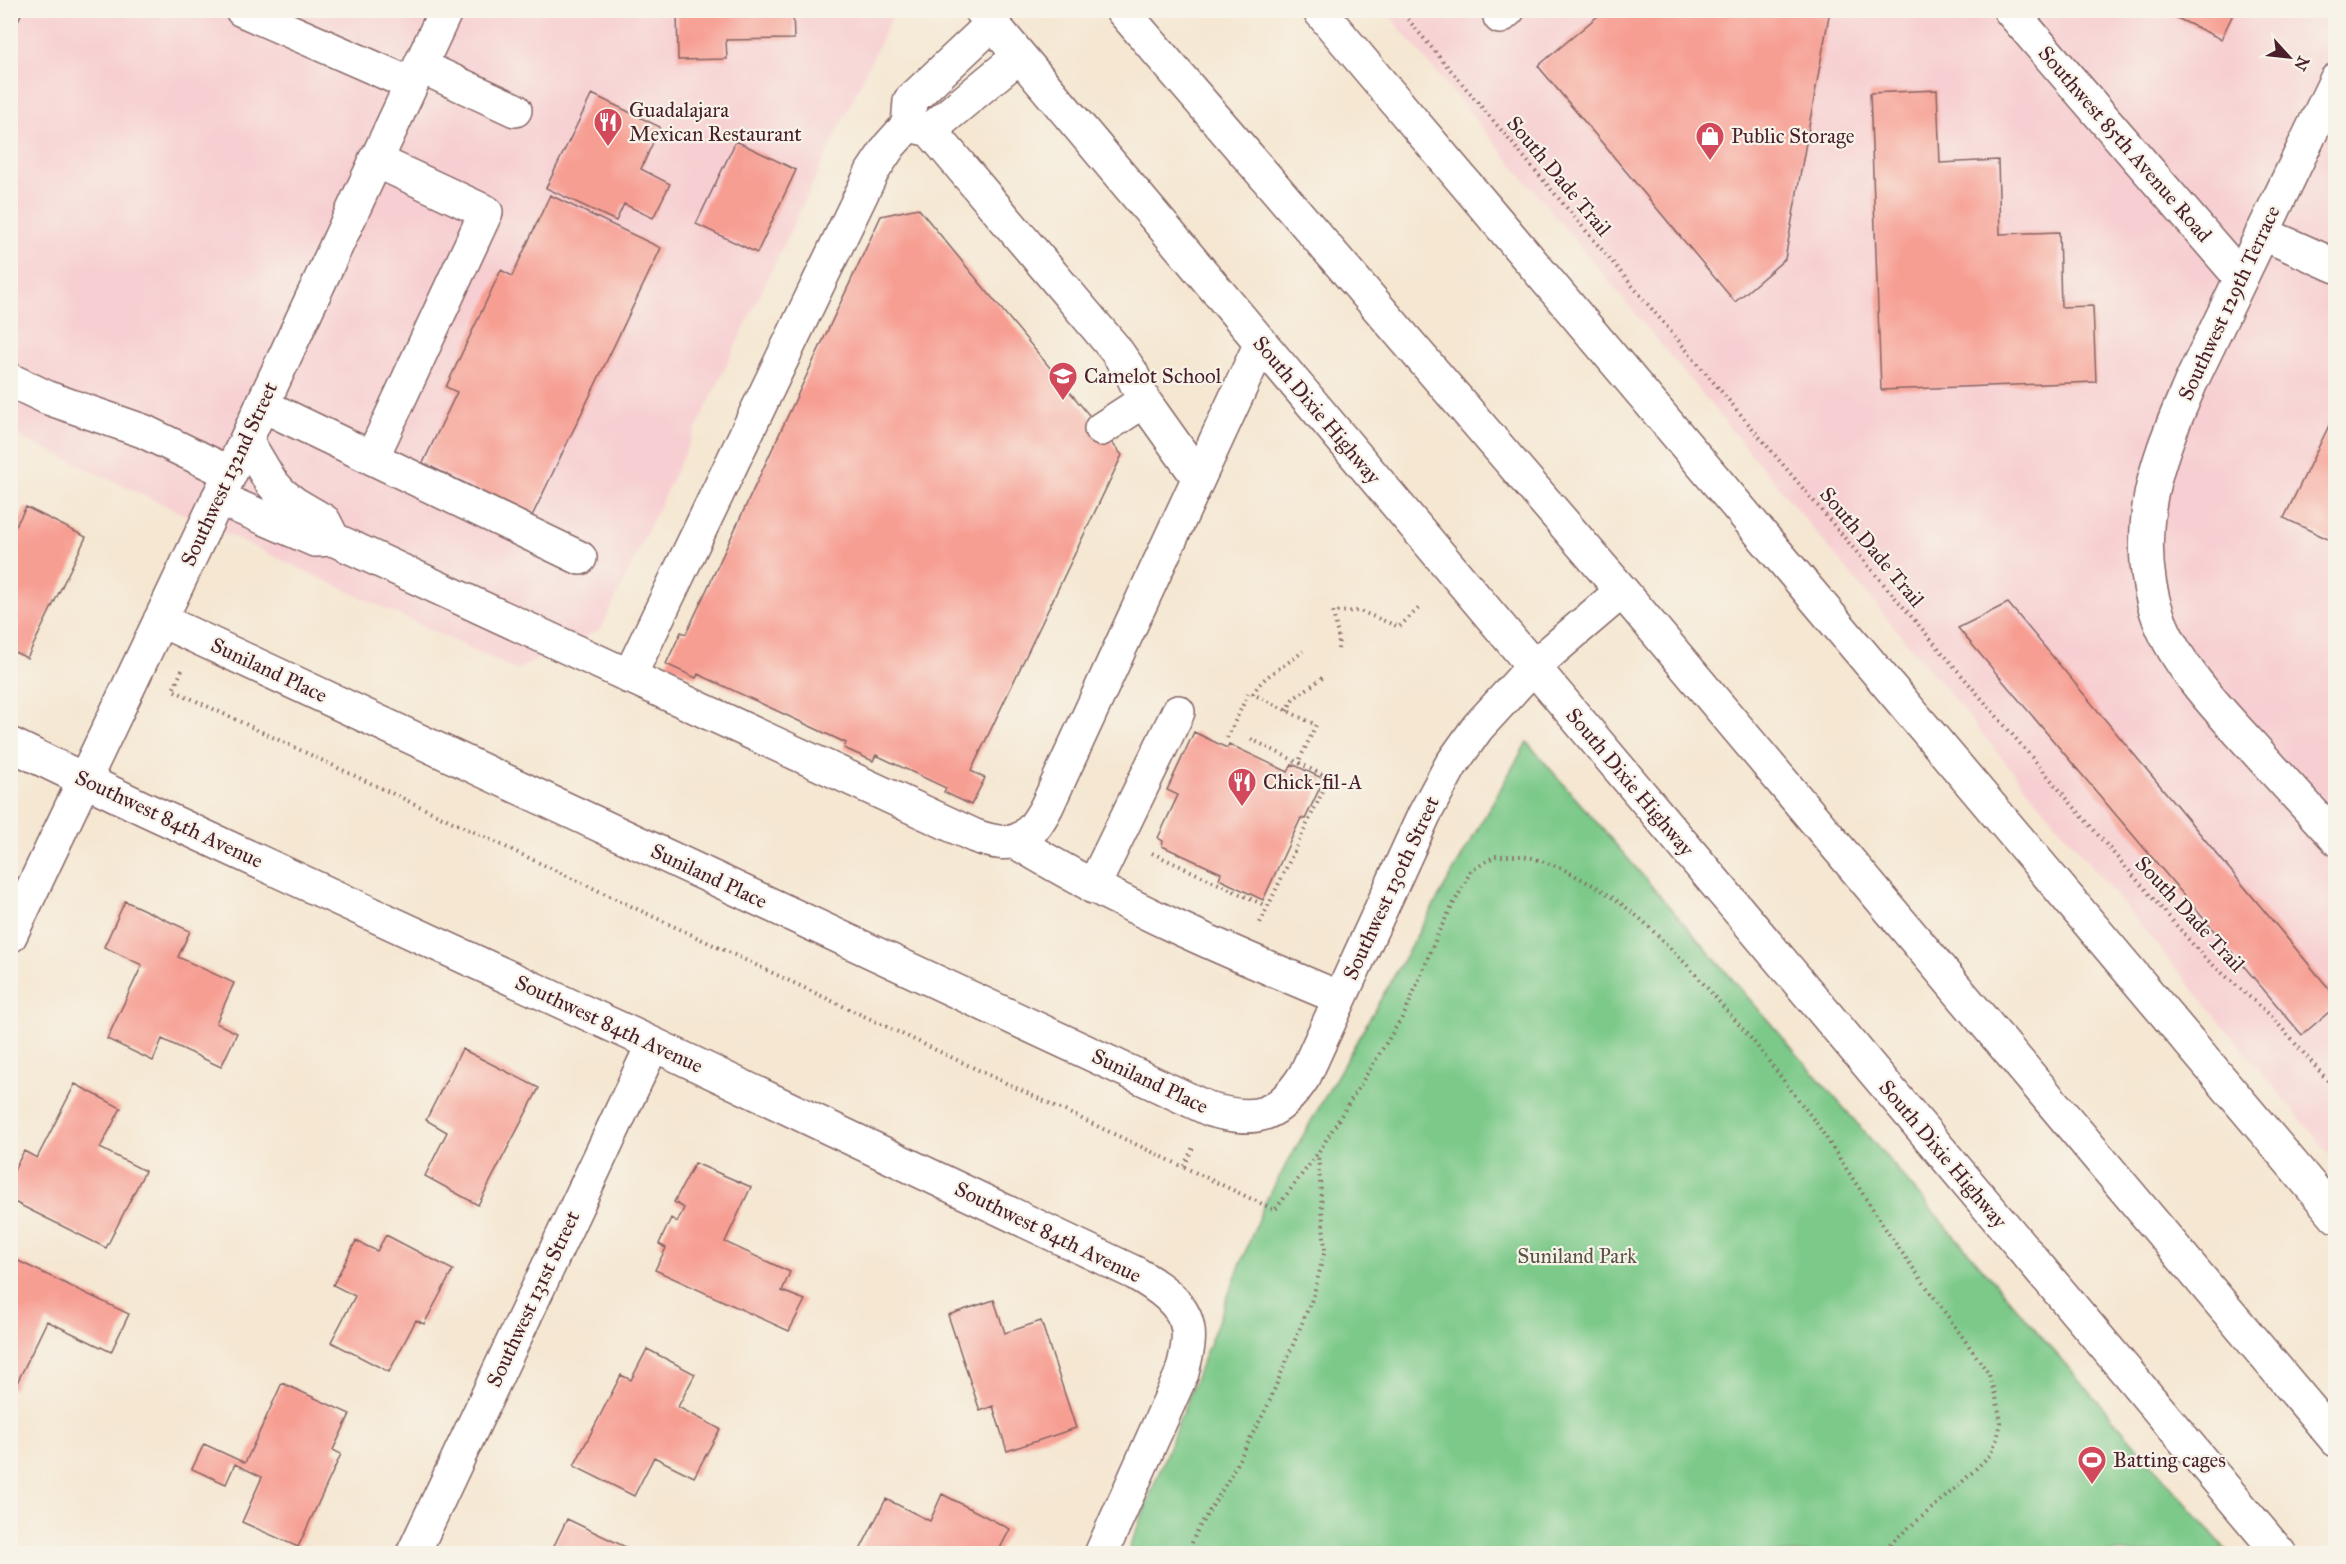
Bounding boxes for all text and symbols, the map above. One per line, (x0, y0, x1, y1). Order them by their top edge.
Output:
north arrow (2259, 27, 2319, 87)
street label: Southwest 85th Avenue Road (2033, 40, 2218, 248)
text: N (2290, 53, 2313, 74)
place label: Guadalajara Mexican Restaurant (629, 97, 802, 147)
restaurant icon: Guadalajara Mexican Restaurant (592, 106, 624, 148)
street label: South Dade Trail (1501, 111, 1617, 242)
shop icon: Public Storage (1694, 120, 1726, 162)
place label: Public Storage (1731, 123, 1855, 149)
street label: Southwest 129th Terrace (2172, 201, 2286, 405)
street label: South Dixie Highway (1247, 331, 1387, 490)
school or university icon: Camelot School (1047, 360, 1079, 402)
place label: Camelot School (1084, 363, 1222, 389)
street label: Southwest 132nd Street (175, 377, 283, 570)
street label: South Dade Trail (1814, 482, 1930, 613)
street label: Suniland Place (207, 632, 332, 708)
street label: South Dixie Highway (1560, 703, 1700, 862)
street label: Southwest 84th Avenue (71, 764, 267, 874)
restaurant icon: Chick-fil-A (1226, 766, 1258, 808)
place label: Chick-fil-A (1263, 769, 1363, 795)
street label: Southwest 130th Street (1337, 792, 1445, 984)
street label: Suniland Place (647, 838, 772, 914)
street label: South Dade Trail (2130, 851, 2251, 978)
street label: Southwest 84th Avenue (511, 969, 707, 1079)
street label: Suniland Place (1088, 1043, 1213, 1119)
street label: South Dixie Highway (1873, 1075, 2013, 1234)
street label: Southwest 84th Avenue (950, 1176, 1146, 1289)
street label: Southwest 131st Street (481, 1206, 586, 1391)
park label: Suniland Park (1517, 1243, 1637, 1269)
sports icon: Batting cages (2076, 1444, 2108, 1486)
place label: Batting cages (2113, 1447, 2226, 1473)

